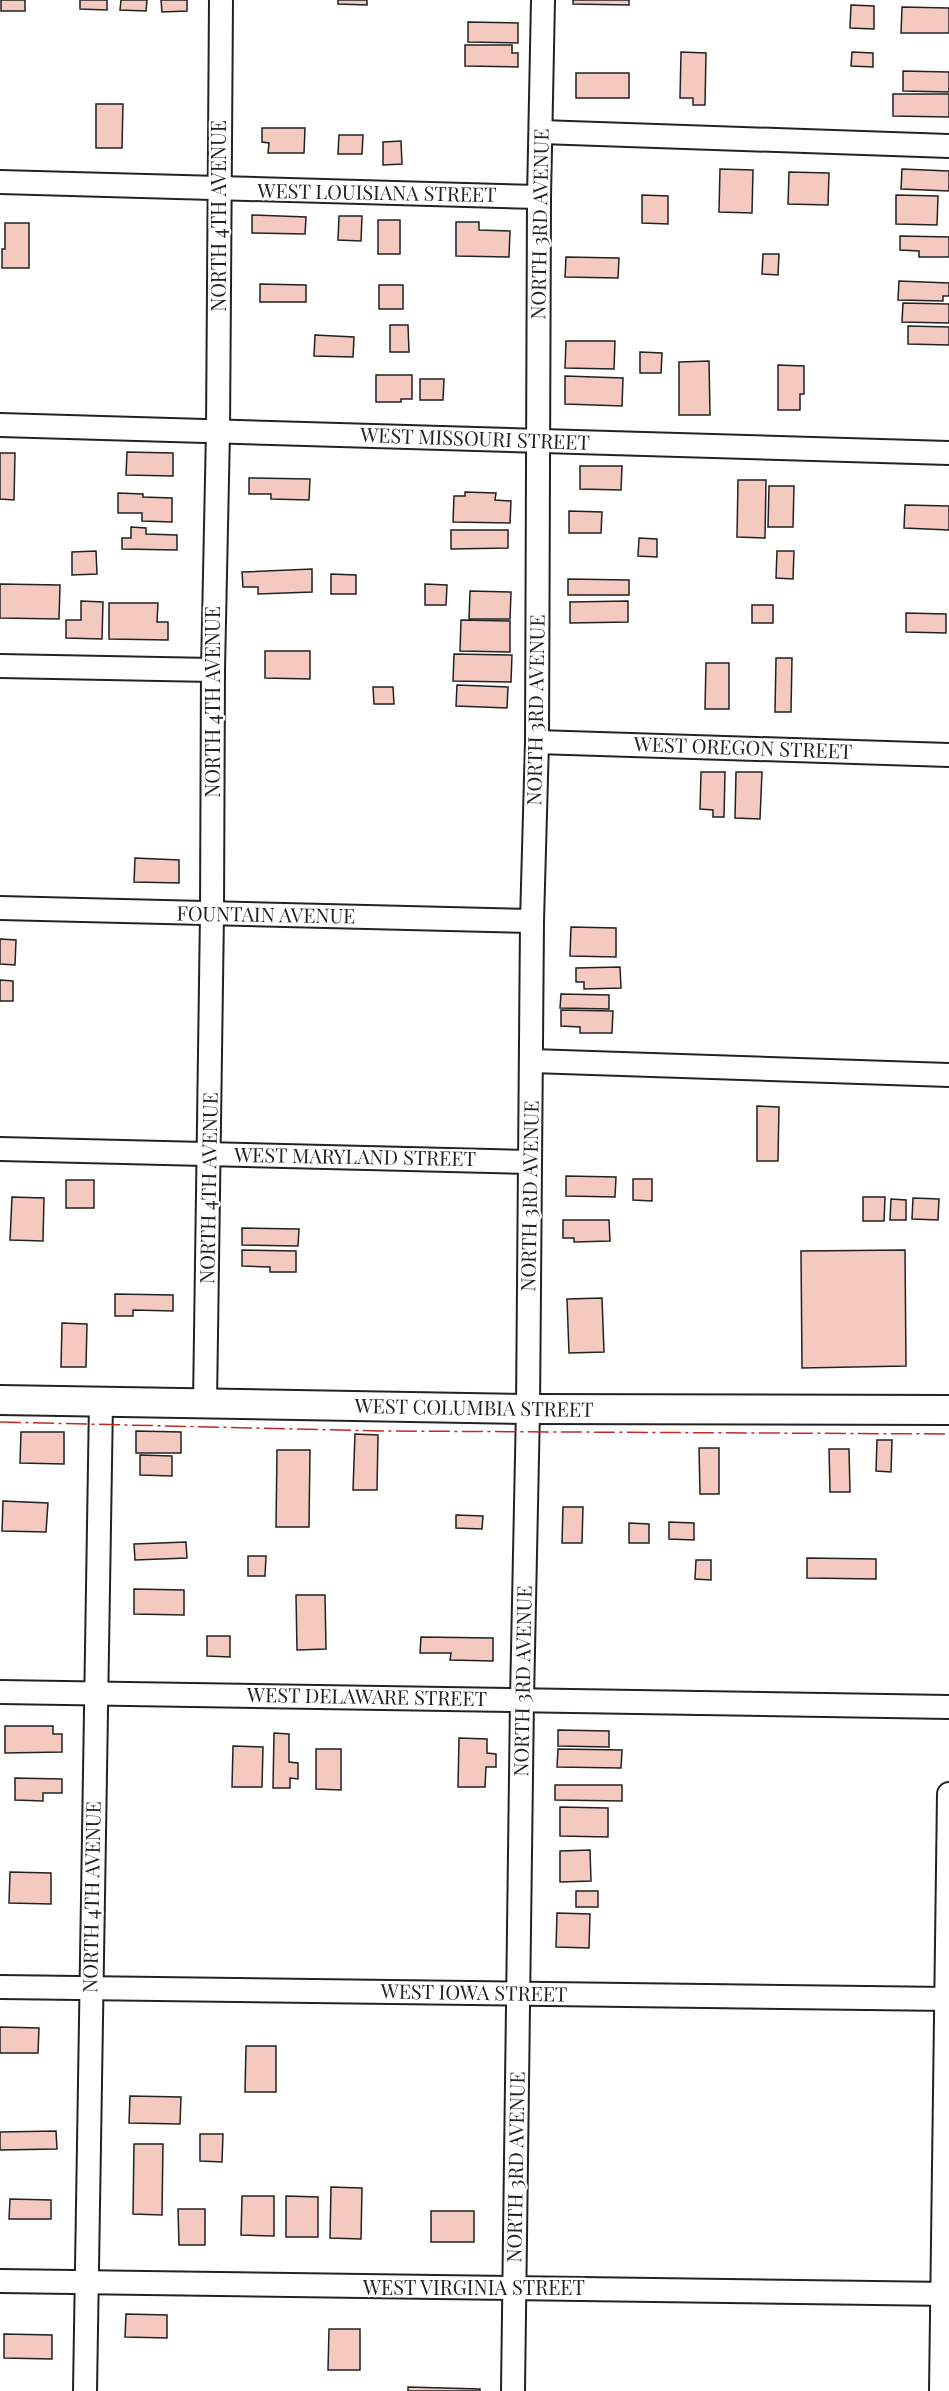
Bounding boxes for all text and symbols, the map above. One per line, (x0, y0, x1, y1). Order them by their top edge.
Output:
street label: NORTH 4TH AVENUE (204, 120, 231, 312)
street label: NORTH 3RD AVENUE (523, 128, 554, 320)
street label: WEST LOUISIANA STREET (256, 176, 497, 207)
street label: WEST MISSOURI STREET (359, 420, 590, 455)
street label: NORTH 4TH AVENUE (198, 606, 225, 798)
street label: NORTH 3RD AVENUE (519, 614, 550, 806)
street label: WEST OREGON STREET (632, 729, 853, 764)
street label: FOUNTAIN AVENUE (176, 898, 356, 929)
street label: NORTH 4TH AVENUE (192, 1092, 223, 1284)
street label: NORTH 3RD AVENUE (513, 1100, 544, 1292)
street label: WEST MARYLAND STREET (233, 1140, 476, 1171)
street label: WEST COLUMBIA STREET (353, 1391, 594, 1422)
street label: NORTH 3RD AVENUE (506, 1585, 537, 1777)
street label: WEST DELAWARE STREET (246, 1680, 487, 1711)
street label: NORTH 4TH AVENUE (75, 1801, 106, 1993)
street label: WEST IOWA STREET (379, 1976, 568, 2007)
street label: NORTH 3RD AVENUE (499, 2071, 530, 2263)
street label: WEST VIRGINIA STREET (362, 2273, 585, 2300)

